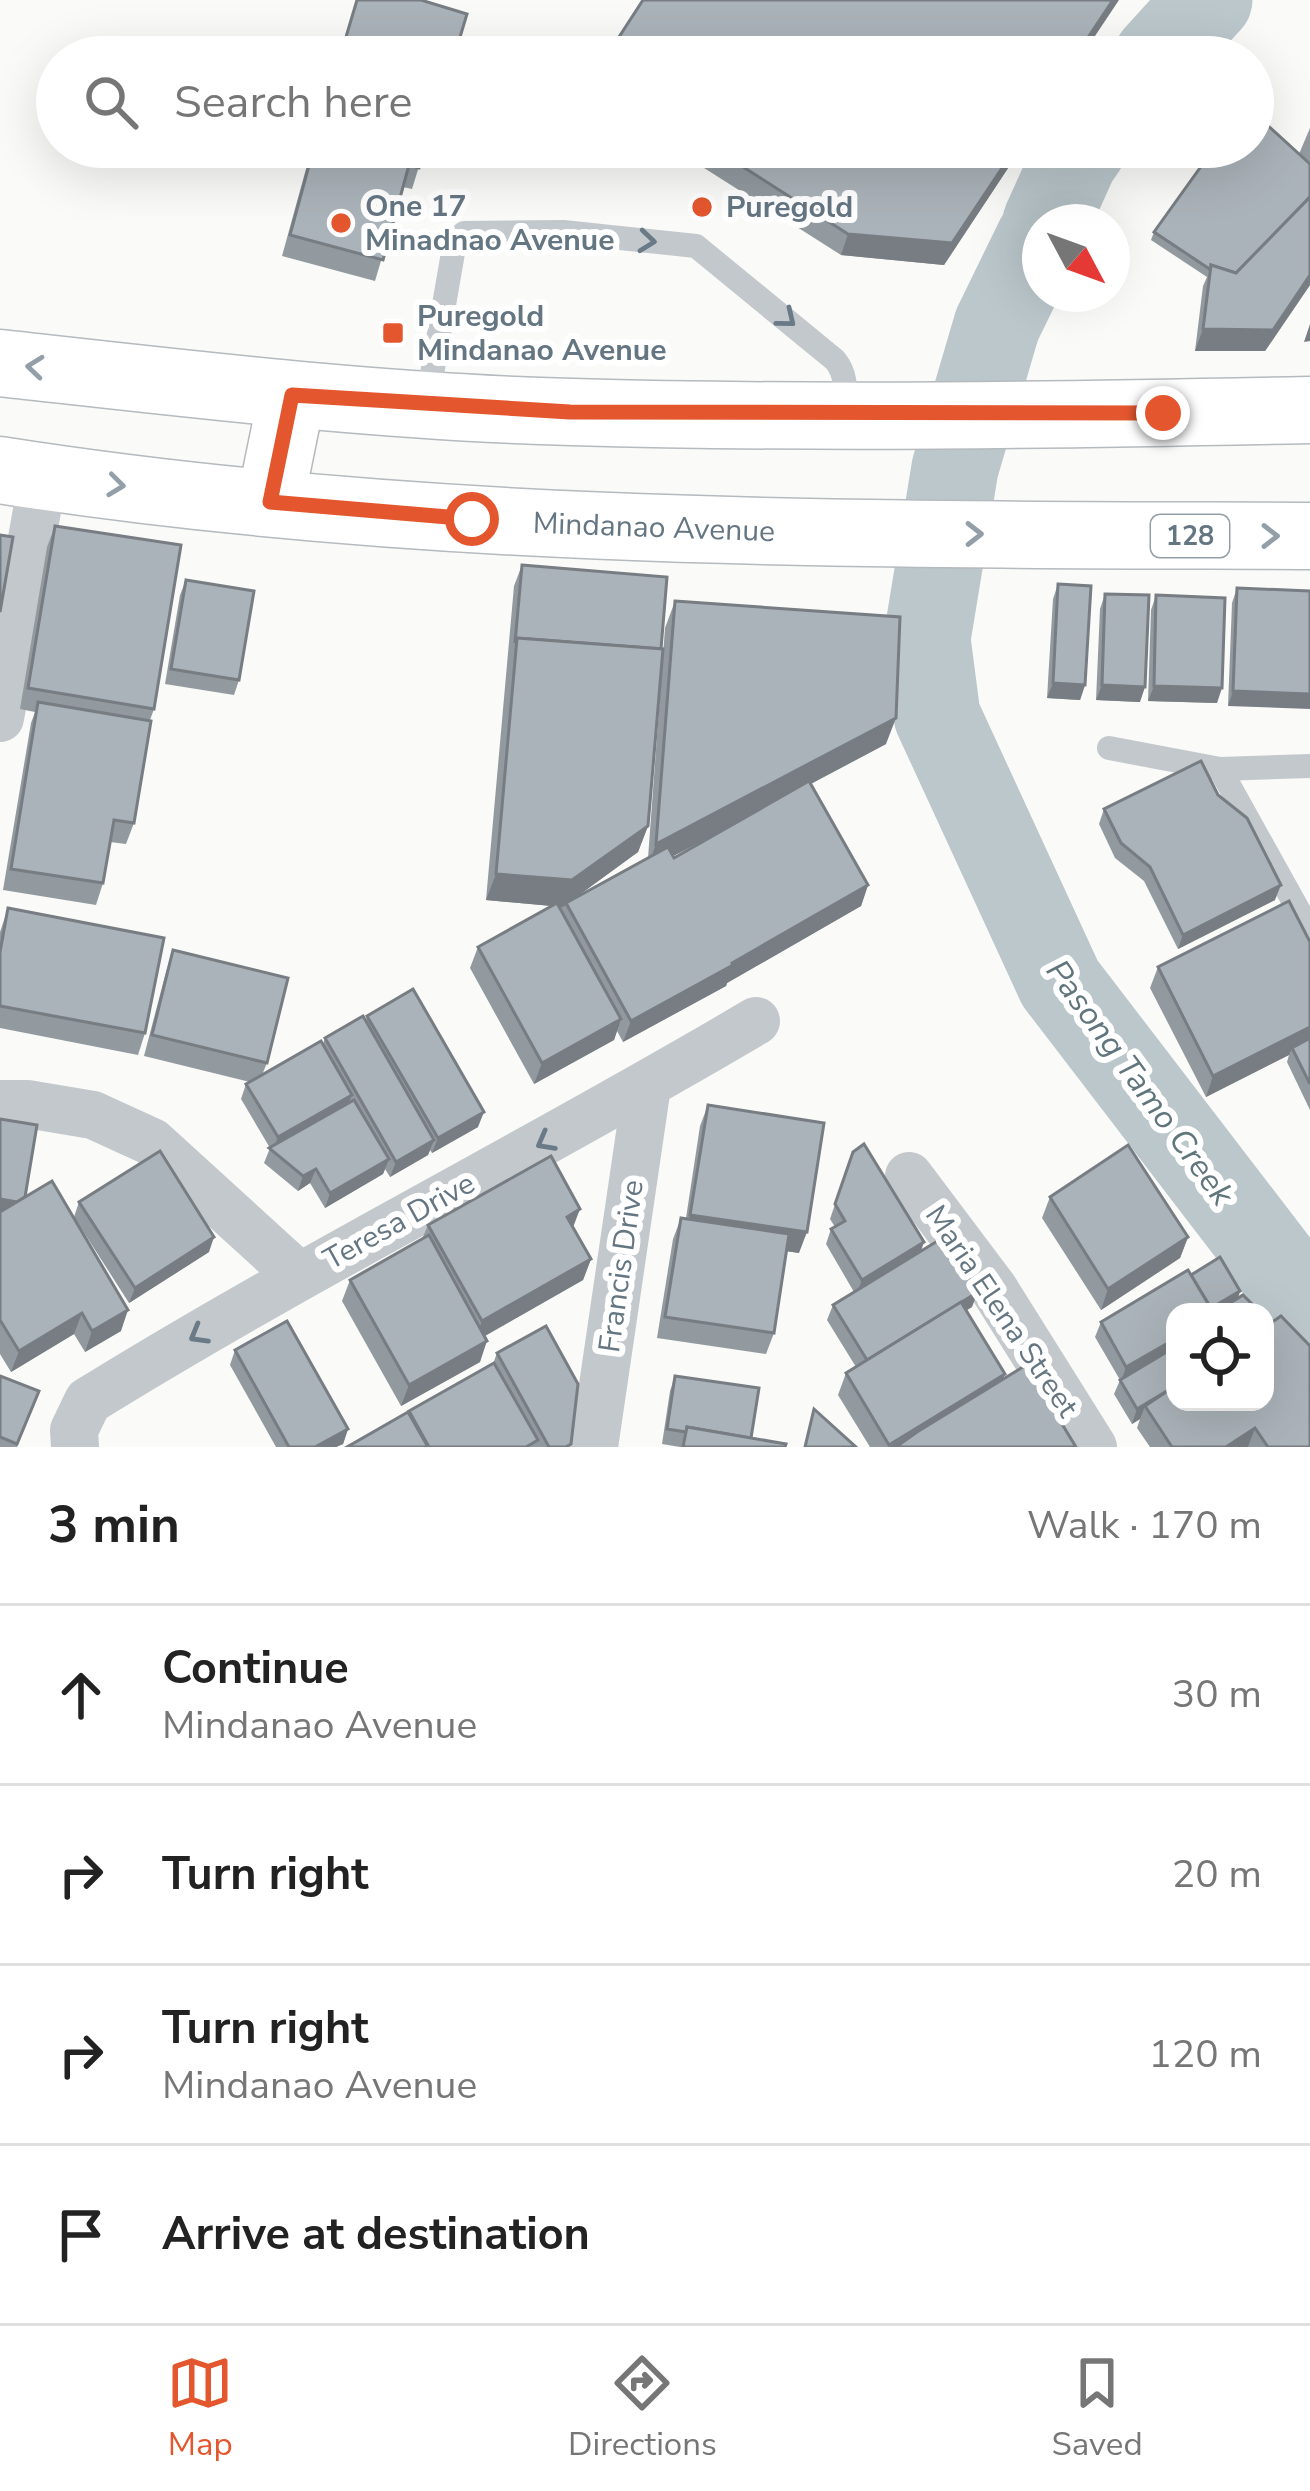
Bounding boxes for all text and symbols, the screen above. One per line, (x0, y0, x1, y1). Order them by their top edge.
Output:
search box (36, 36, 1274, 168)
icon: search (78, 69, 144, 135)
text: Search here (174, 72, 413, 133)
place label: One 17 Minadnao Avenue (365, 186, 614, 261)
place label: Puregold (726, 187, 853, 228)
marker: Puregold (689, 194, 715, 220)
north arrow (1022, 204, 1130, 312)
marker: One 17 Minadnao Avenue (328, 210, 354, 236)
one-way arrow (637, 227, 657, 253)
place label: Puregold Mindanao Avenue (417, 296, 666, 371)
one-way arrow (773, 305, 795, 326)
marker: Puregold Mindanao Avenue (380, 320, 406, 346)
one-way arrow (25, 355, 44, 380)
route end (1136, 386, 1190, 440)
one-way arrow (107, 472, 126, 497)
route start (445, 492, 499, 546)
street label: Mindanao Avenue (532, 503, 776, 552)
road number: 128 (1151, 515, 1229, 557)
one-way arrow (966, 521, 984, 547)
one-way arrow (1262, 523, 1280, 549)
water label: Pasong Tamo Creek (1035, 951, 1245, 1216)
one-way arrow (536, 1128, 557, 1151)
street label: Teresa Drive (316, 1163, 482, 1280)
street label: Francis Drive (589, 1177, 654, 1355)
street label: Maria Elena Street (915, 1197, 1088, 1426)
map controls (1166, 1303, 1274, 1411)
button: locate (1166, 1303, 1274, 1411)
one-way arrow (189, 1321, 211, 1343)
text: 3 min (48, 1490, 180, 1560)
text: Walk · 170 m (1027, 1499, 1262, 1552)
text: Continue (162, 1638, 349, 1699)
icon: ahead (48, 1662, 114, 1728)
text: 30 m (1172, 1668, 1262, 1721)
text: Mindanao Avenue (162, 1699, 477, 1752)
icon: right (48, 1842, 114, 1908)
text: Turn right (162, 1844, 369, 1905)
text: 20 m (1172, 1848, 1262, 1901)
text: Turn right (162, 1998, 369, 2059)
icon: right (48, 2022, 114, 2088)
text: 120 m (1148, 2028, 1262, 2081)
text: Mindanao Avenue (162, 2059, 477, 2112)
icon: arrive (48, 2202, 114, 2268)
text: Arrive at destination (162, 2204, 590, 2265)
tab: Map (167, 2350, 233, 2467)
tab: Directions (568, 2350, 717, 2467)
tab: Saved (1051, 2350, 1143, 2467)

